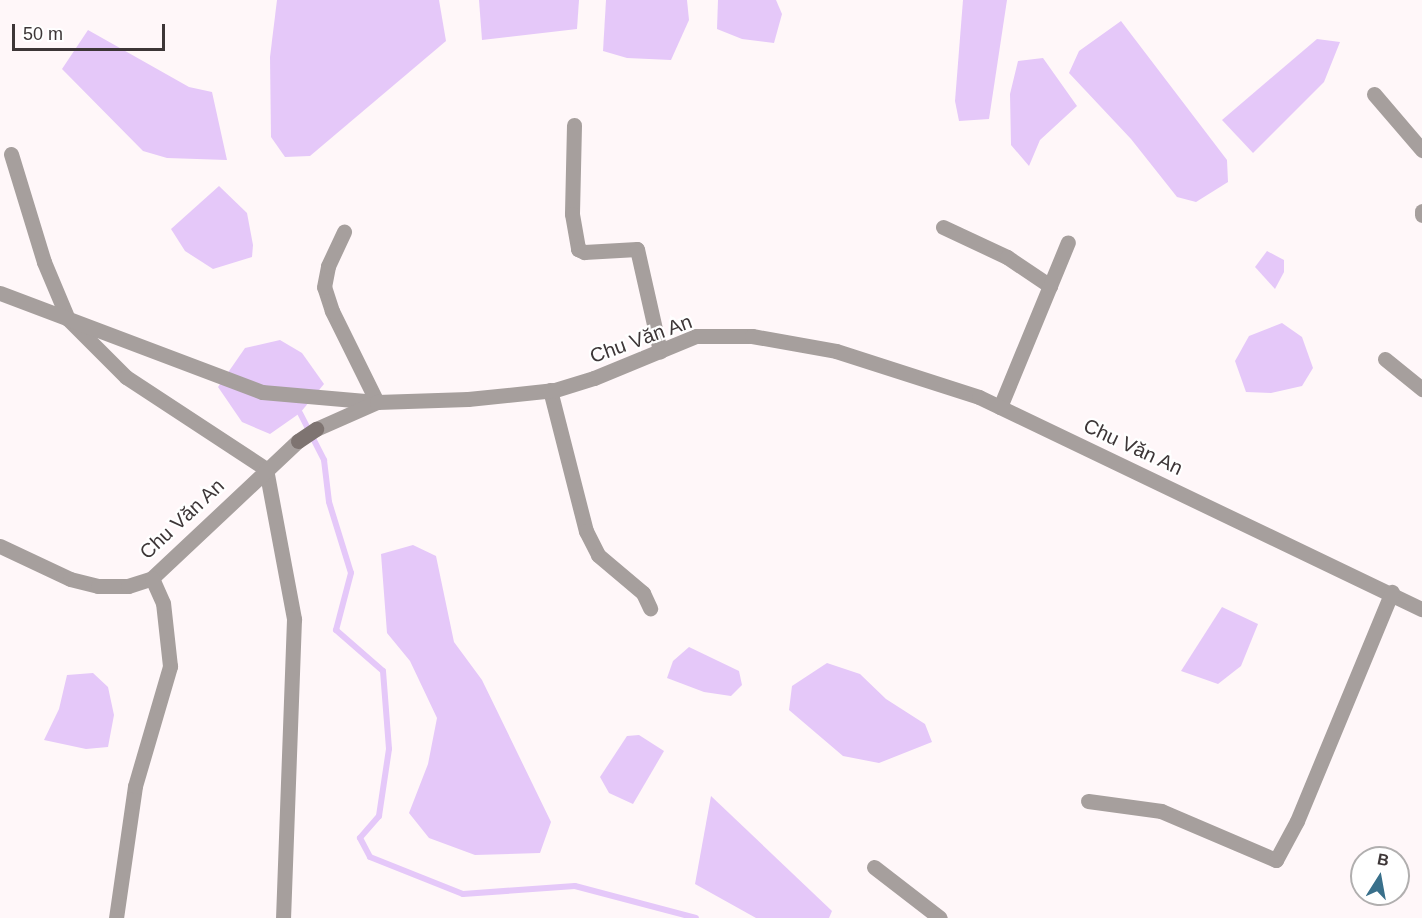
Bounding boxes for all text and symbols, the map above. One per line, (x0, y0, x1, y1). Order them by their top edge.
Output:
scale bar (15, 12, 168, 50)
text: 50 m (23, 24, 63, 44)
street label: Chu Văn An (586, 309, 696, 369)
street label: Chu Văn An (1079, 413, 1187, 481)
street label: Chu Văn An (134, 473, 230, 565)
north arrow (1350, 846, 1410, 906)
text: B (1376, 850, 1390, 869)

